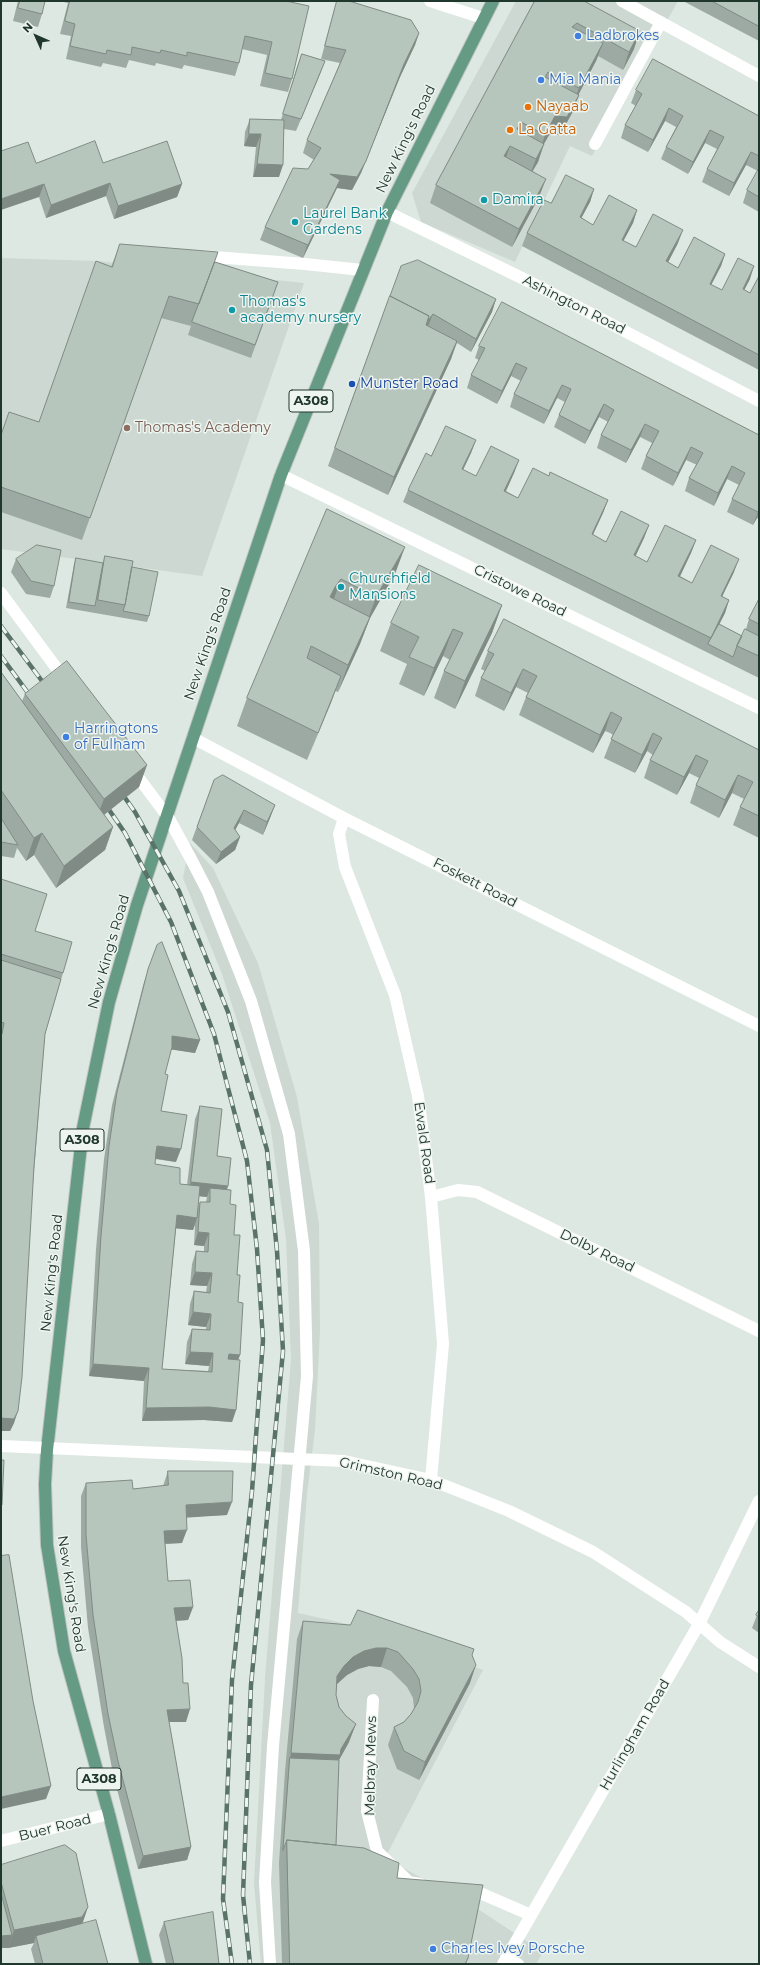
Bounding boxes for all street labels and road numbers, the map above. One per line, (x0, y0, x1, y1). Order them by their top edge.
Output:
street label: New King's Road (373, 82, 439, 196)
street label: Ashington Road (520, 272, 628, 338)
road number: A308 (289, 390, 333, 412)
street label: Cristowe Road (471, 561, 569, 621)
street label: New King's Road (181, 585, 235, 703)
street label: Foskett Road (430, 855, 520, 911)
street label: New King's Road (85, 893, 133, 1011)
street label: Ewald Road (410, 1101, 438, 1185)
road number: A308 (60, 1129, 104, 1151)
street label: New King's Road (37, 1213, 67, 1333)
street label: Dolby Road (557, 1226, 637, 1276)
street label: Grimston Road (338, 1454, 444, 1494)
street label: New King's Road (53, 1534, 89, 1654)
street label: Hurlingham Road (596, 1676, 674, 1794)
street label: Melbray Mews (362, 1716, 380, 1816)
road number: A308 (77, 1768, 121, 1790)
street label: Buer Road (17, 1811, 93, 1845)

